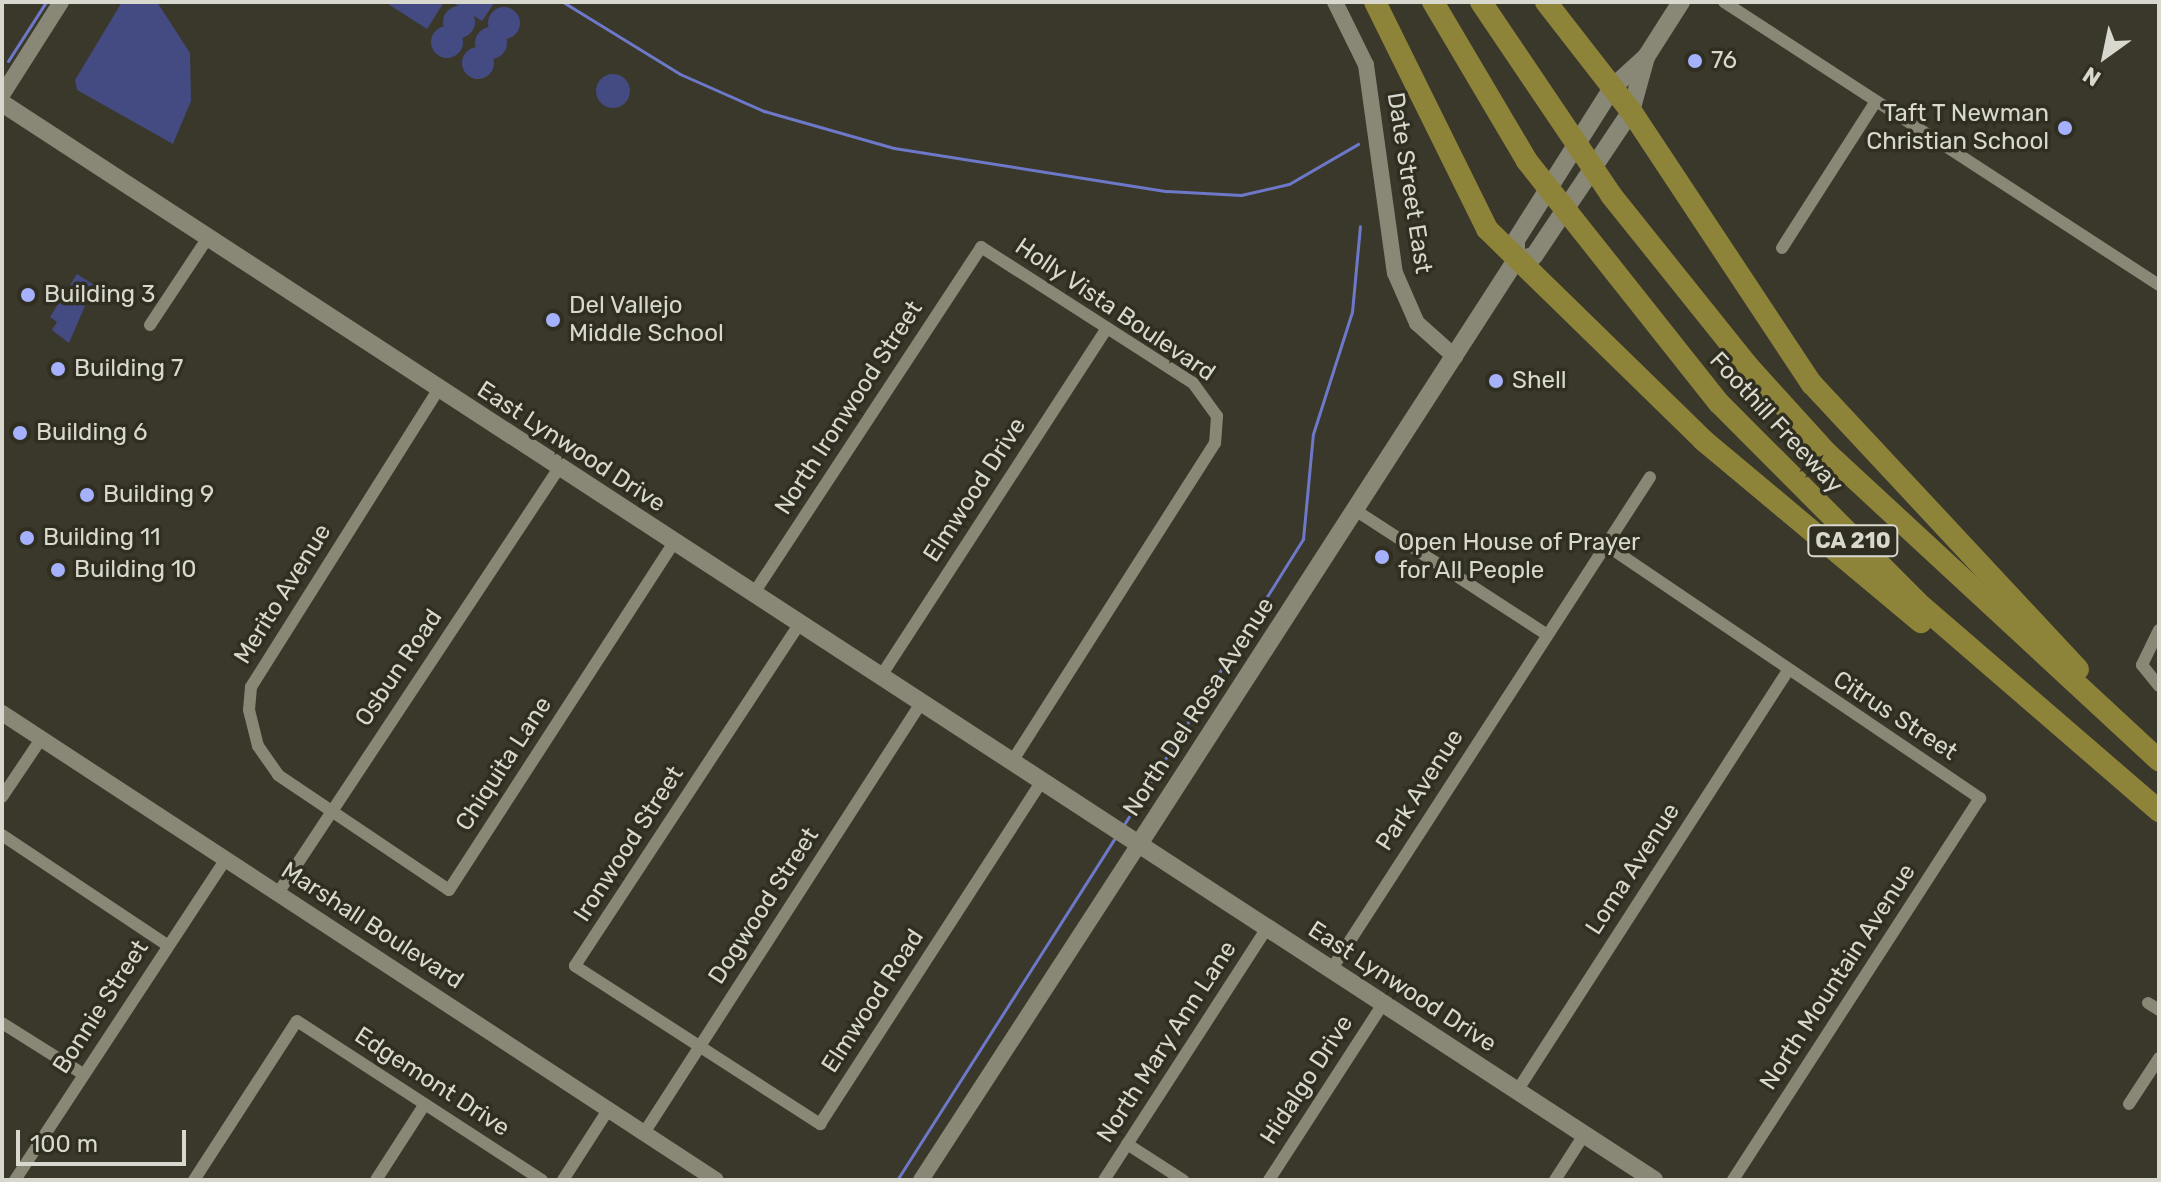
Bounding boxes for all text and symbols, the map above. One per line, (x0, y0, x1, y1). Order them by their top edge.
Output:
north arrow (2065, 16, 2145, 96)
place label: 76 (1711, 47, 1737, 75)
marker: 76 (1686, 52, 1704, 70)
text: N (2078, 61, 2106, 92)
street label: Date Street East (1380, 90, 1438, 276)
place label: Taft T Newman Christian School (1866, 100, 2049, 156)
marker: Taft T Newman Christian School (2056, 119, 2074, 137)
street label: Holly Vista Boulevard (1009, 232, 1221, 388)
place label: Building 3 (44, 281, 155, 309)
marker: Building 3 (19, 286, 37, 304)
place label: Del Vallejo Middle School (569, 292, 724, 348)
street label: North Ironwood Street (769, 296, 929, 520)
marker: Del Vallejo Middle School (544, 311, 562, 329)
street label: Foothill Freeway (1703, 346, 1849, 500)
place label: Building 7 (74, 355, 183, 383)
marker: Building 7 (49, 360, 67, 378)
place label: Shell (1512, 367, 1567, 395)
marker: Shell (1487, 372, 1505, 390)
street label: East Lynwood Drive (472, 375, 670, 519)
street label: Elmwood Drive (918, 413, 1032, 567)
place label: Building 6 (36, 419, 147, 447)
marker: Building 6 (11, 424, 29, 442)
place label: Building 9 (103, 481, 214, 509)
marker: Building 9 (78, 486, 96, 504)
street label: Merito Avenue (228, 518, 338, 670)
road number: CA 210 (1807, 523, 1899, 559)
place label: Building 11 (43, 524, 161, 552)
marker: Building 11 (18, 529, 36, 547)
place label: Open House of Prayer for All People (1398, 529, 1641, 585)
marker: Open House of Prayer for All People (1373, 548, 1391, 566)
place label: Building 10 (74, 556, 196, 584)
marker: Building 10 (49, 561, 67, 579)
street label: North Del Rosa Avenue (1117, 592, 1281, 822)
street label: Osbun Road (349, 604, 449, 732)
street label: Citrus Street (1828, 665, 1962, 767)
street label: Chiquita Lane (450, 691, 558, 837)
street label: Park Avenue (1370, 724, 1470, 856)
street label: Ironwood Street (568, 761, 690, 927)
street label: Loma Avenue (1580, 798, 1686, 940)
street label: Dogwood Street (703, 822, 825, 990)
street label: Marshall Boulevard (276, 856, 468, 996)
street label: North Mountain Avenue (1754, 858, 1922, 1096)
street label: East Lynwood Drive (1303, 915, 1501, 1059)
street label: Elmwood Road (816, 924, 930, 1078)
street label: Bonnie Street (47, 935, 155, 1079)
street label: North Mary Ann Lane (1091, 935, 1243, 1149)
street label: Hidalgo Drive (1255, 1010, 1359, 1150)
street label: Edgemont Drive (349, 1021, 515, 1143)
scale bar (20, 1114, 190, 1164)
text: 100 m (30, 1130, 98, 1158)

